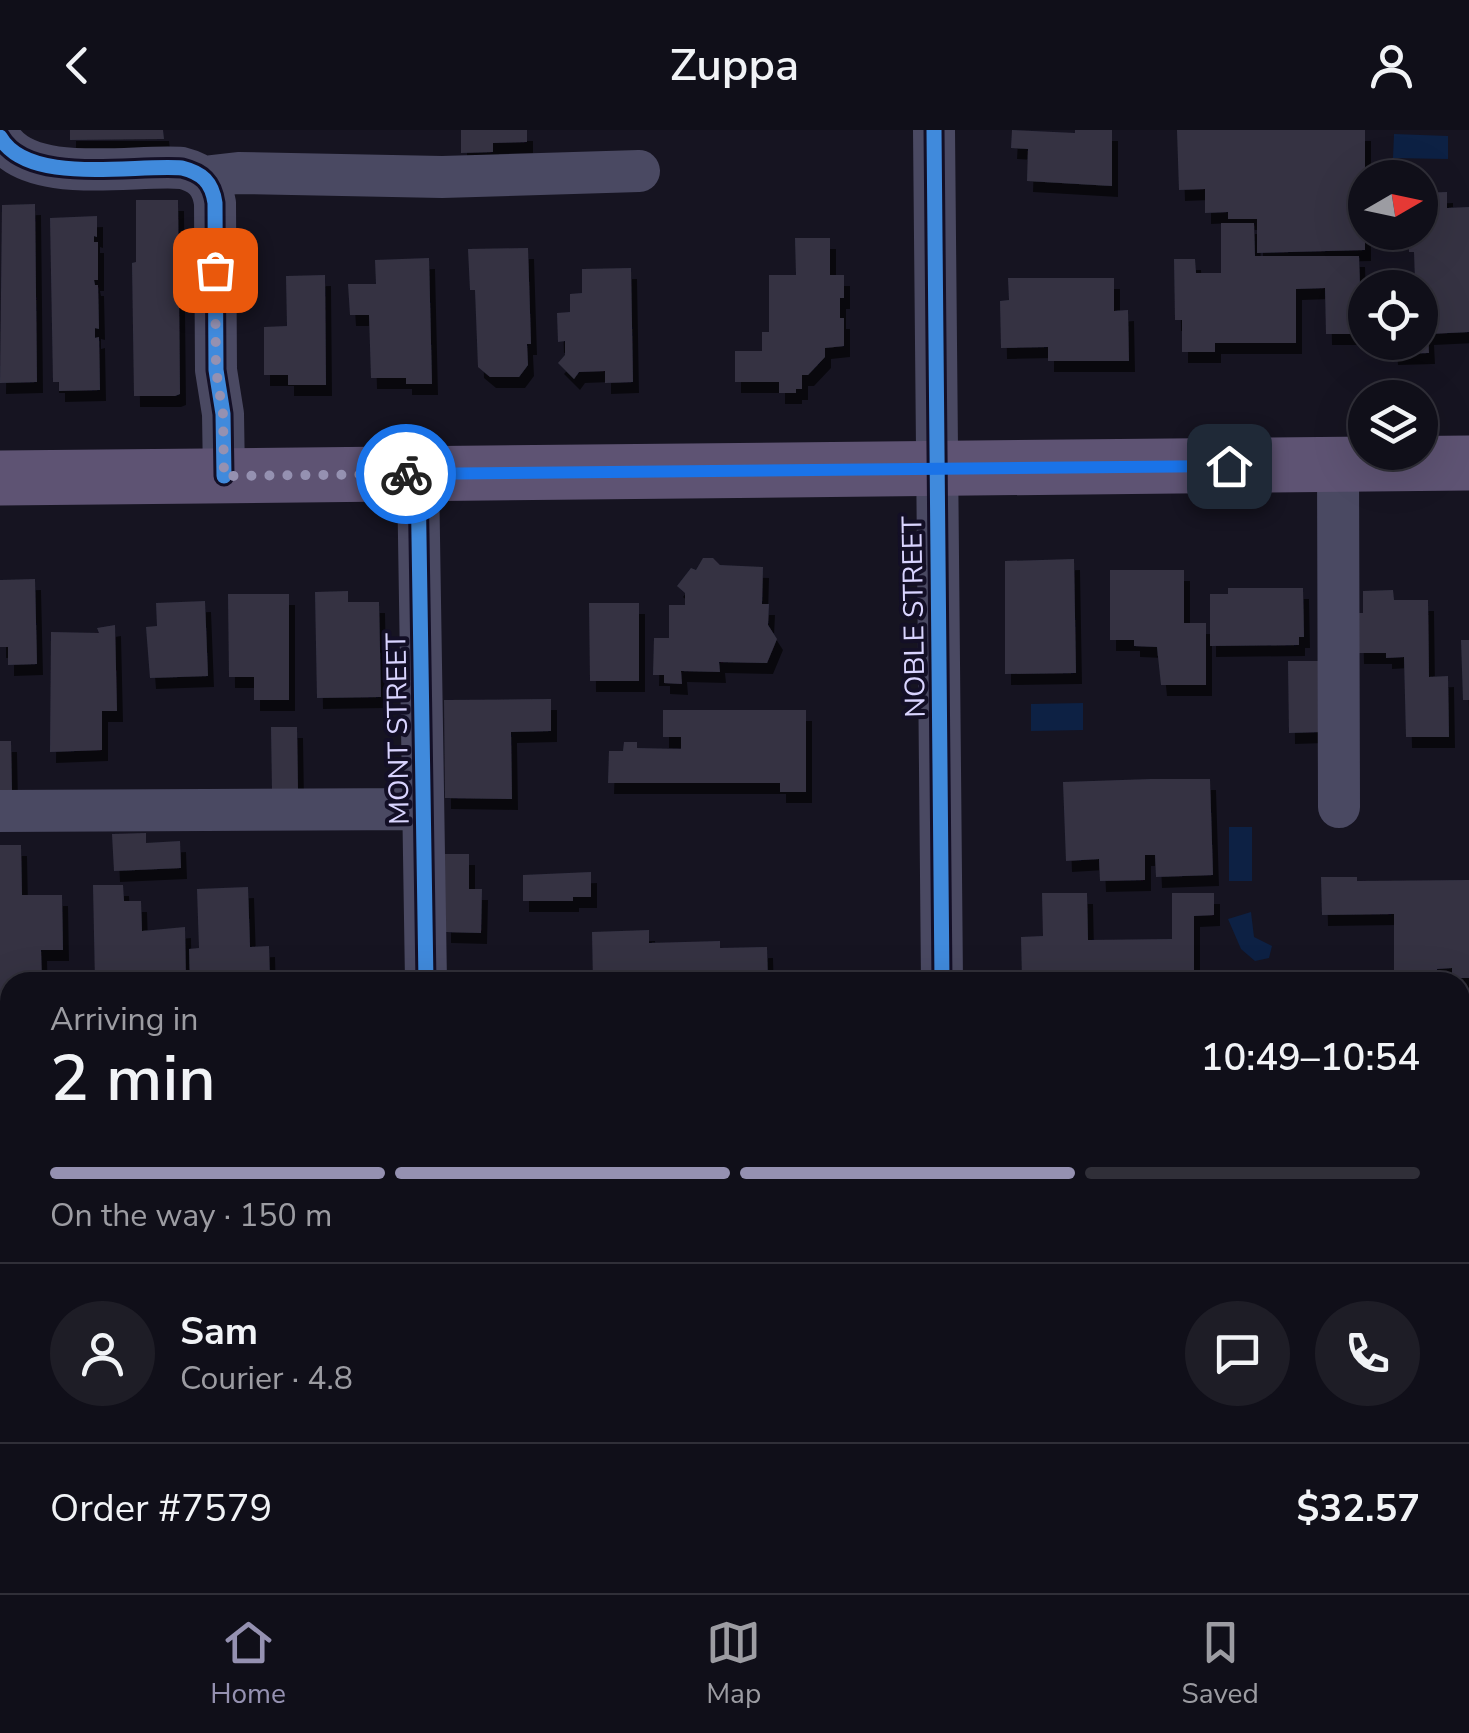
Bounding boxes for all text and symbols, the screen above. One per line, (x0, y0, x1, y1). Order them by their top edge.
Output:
text: Zuppa (670, 35, 799, 96)
icon: back (50, 38, 105, 93)
icon: person (1364, 38, 1419, 93)
north arrow (1348, 160, 1438, 250)
map controls (1348, 160, 1438, 470)
pin (173, 228, 258, 313)
icon: bag (188, 243, 243, 298)
button: locate (1348, 270, 1438, 360)
button: layers (1348, 380, 1438, 470)
courier (356, 424, 456, 524)
pin (1187, 424, 1272, 509)
icon: home (1202, 439, 1257, 494)
icon: bike (379, 447, 434, 502)
street label: NOBLE STREET (893, 516, 935, 718)
street label: MONT STREET (377, 633, 419, 825)
text: Arriving in (50, 998, 198, 1041)
text: 10:49–10:54 (1201, 1032, 1420, 1083)
text: 2 min (50, 1034, 216, 1123)
text: On the way · 150 m (50, 1194, 332, 1237)
button: person (50, 1301, 155, 1406)
button: chat (1185, 1301, 1290, 1406)
button: phone (1315, 1301, 1420, 1406)
text: Sam (180, 1306, 258, 1357)
text: Courier · 4.8 (180, 1357, 353, 1400)
text: Order #7579 (50, 1483, 272, 1534)
text: $32.57 (1297, 1483, 1420, 1534)
tab: Home (210, 1615, 286, 1713)
tab: Map (706, 1615, 761, 1713)
tab: Saved (1181, 1615, 1259, 1713)

